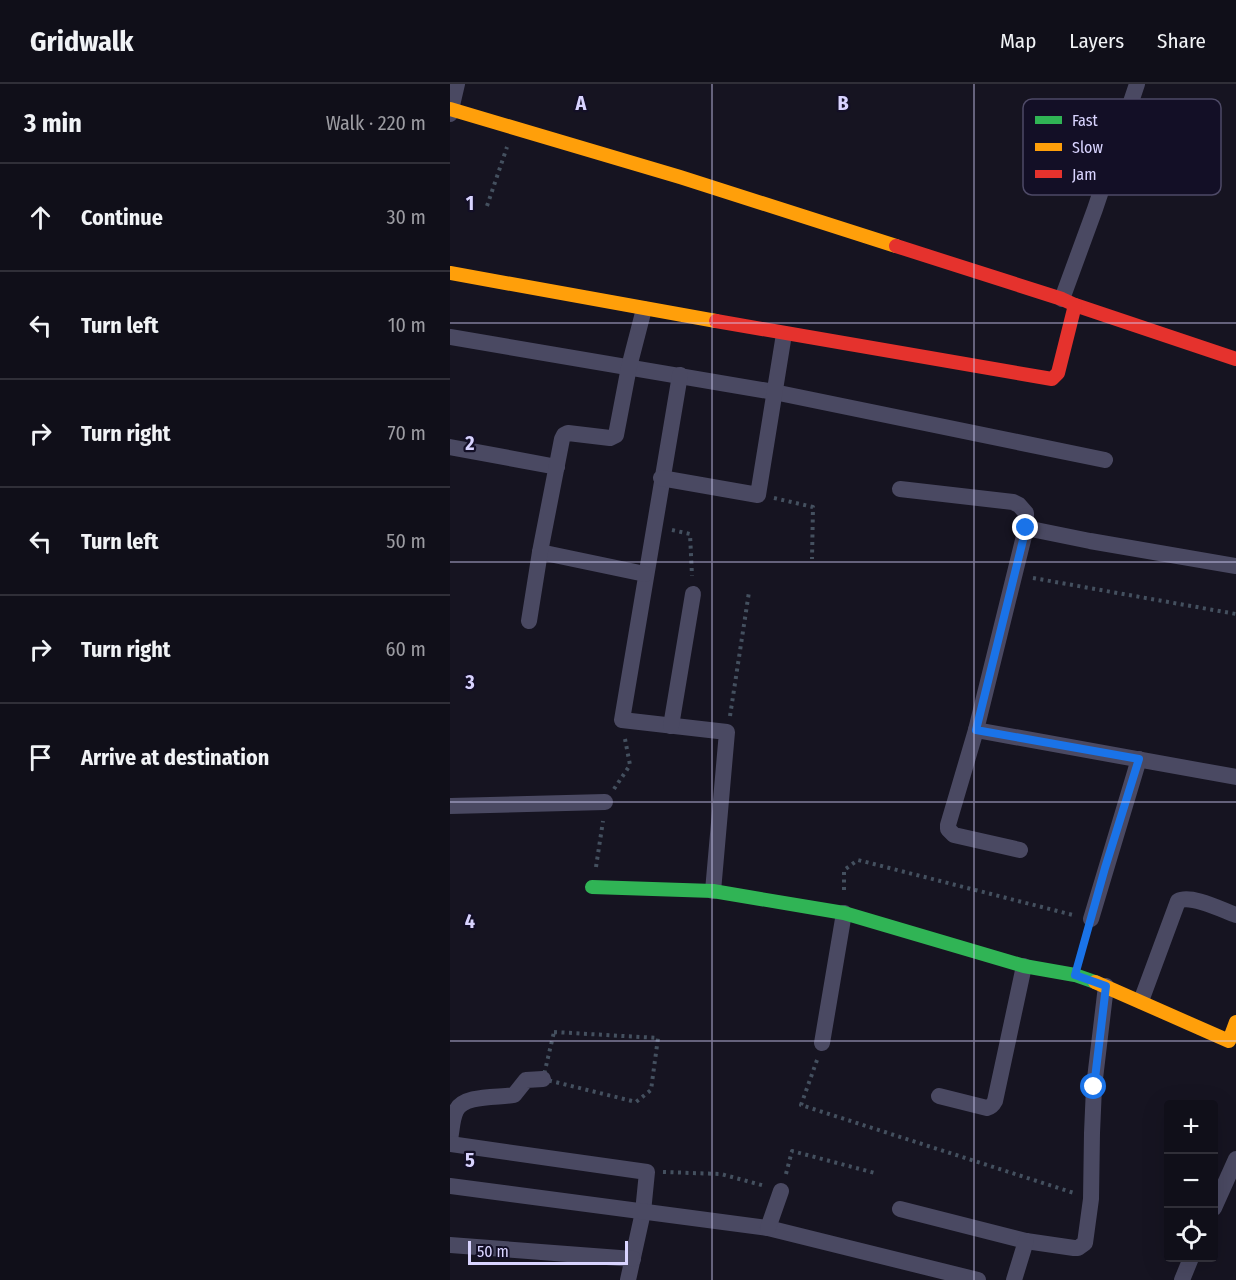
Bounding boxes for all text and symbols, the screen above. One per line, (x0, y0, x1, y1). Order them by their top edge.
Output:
text: Gridwalk (30, 25, 134, 58)
text: Map (1000, 28, 1036, 54)
text: Layers (1069, 28, 1124, 54)
text: Share (1157, 28, 1206, 54)
text: A (575, 91, 588, 115)
text: B (837, 91, 849, 115)
legend (1023, 99, 1221, 195)
text: 3 min (24, 108, 82, 139)
text: Walk · 220 m (326, 111, 426, 135)
text: Fast (1072, 111, 1099, 130)
text: Slow (1072, 138, 1103, 157)
text: Jam (1072, 165, 1097, 184)
text: 1 (466, 191, 474, 215)
icon: ahead (24, 201, 57, 234)
text: Continue (81, 204, 163, 231)
text: 30 m (386, 205, 426, 229)
icon: left (24, 309, 57, 342)
text: Turn left (81, 312, 159, 339)
text: 10 m (388, 313, 426, 337)
icon: right (24, 417, 57, 450)
text: Turn right (81, 420, 170, 447)
text: 70 m (388, 421, 426, 445)
text: 2 (464, 431, 475, 455)
route end (1012, 514, 1038, 540)
icon: left (24, 525, 57, 558)
text: Turn left (81, 528, 159, 555)
text: 50 m (386, 529, 426, 553)
icon: right (24, 633, 57, 666)
text: Turn right (81, 636, 170, 663)
text: 60 m (386, 637, 426, 661)
text: 3 (464, 670, 475, 694)
icon: arrive (24, 741, 57, 774)
text: Arrive at destination (81, 744, 269, 771)
text: 4 (465, 909, 475, 933)
route start (1080, 1073, 1106, 1099)
map controls (1164, 1100, 1218, 1262)
button: + (1164, 1100, 1218, 1154)
text: 5 (465, 1148, 475, 1172)
button: − (1164, 1154, 1218, 1208)
button: locate (1164, 1208, 1218, 1262)
scale bar (468, 1238, 628, 1266)
text: 50 m (477, 1242, 509, 1261)

